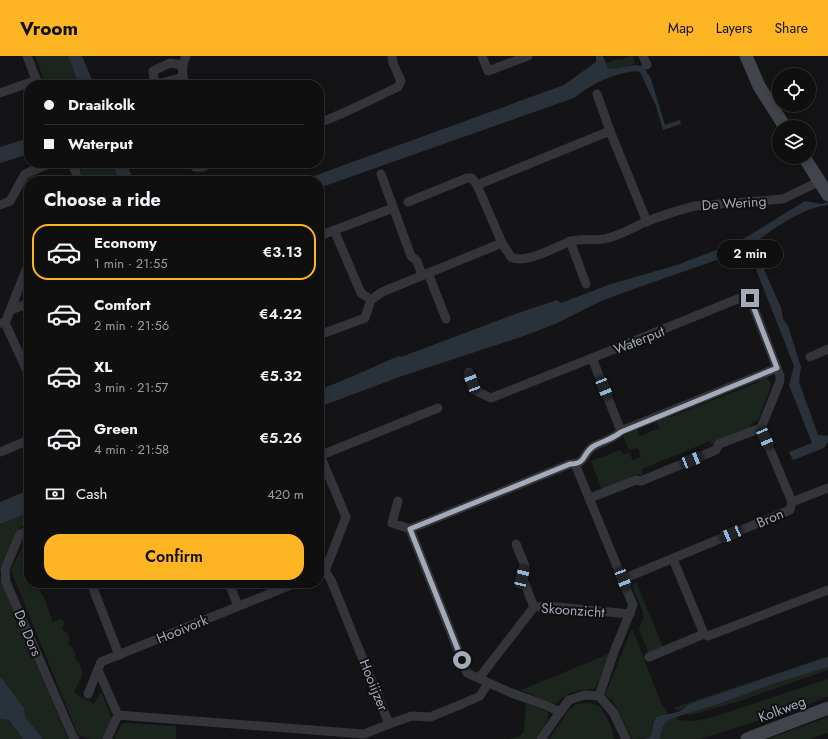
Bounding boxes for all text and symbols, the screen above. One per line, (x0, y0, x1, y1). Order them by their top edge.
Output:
text: Vroom (20, 15, 78, 42)
text: Map (668, 18, 694, 38)
text: Layers (716, 18, 752, 38)
text: Share (774, 18, 808, 38)
map controls (772, 68, 816, 164)
button: locate (772, 68, 816, 112)
text: Draaikolk (68, 94, 135, 116)
button: layers (772, 120, 816, 164)
text: Waterput (68, 133, 133, 155)
text: Choose a ride (44, 187, 161, 213)
street label: De Wering (701, 191, 767, 215)
text: Economy (94, 232, 157, 254)
icon: car (46, 234, 82, 270)
callout: 2 min (717, 240, 783, 268)
text: €3.13 (263, 241, 302, 263)
text: 2 min (733, 244, 767, 263)
text: 1 min · 21:55 (94, 254, 168, 273)
route end (741, 289, 759, 307)
text: Comfort (94, 294, 151, 316)
icon: car (46, 296, 82, 332)
text: €4.22 (259, 303, 302, 325)
text: 2 min · 21:56 (94, 316, 169, 335)
street label: Waterput (611, 321, 668, 359)
text: XL (94, 356, 112, 378)
icon: car (46, 358, 82, 394)
text: €5.32 (260, 365, 302, 387)
car (462, 369, 482, 395)
car (594, 375, 614, 401)
text: 3 min · 21:57 (94, 378, 168, 397)
text: Green (94, 418, 138, 440)
icon: car (46, 420, 82, 456)
car (755, 425, 775, 451)
text: €5.26 (259, 427, 302, 449)
text: 4 min · 21:58 (94, 440, 169, 459)
car (679, 450, 705, 470)
icon: cash (44, 483, 66, 505)
text: Cash (76, 483, 107, 505)
text: 420 m (267, 485, 304, 504)
street label: Bron (753, 503, 787, 533)
car (718, 524, 744, 544)
button: Confirm (44, 534, 304, 580)
car (513, 564, 531, 590)
car (613, 566, 633, 592)
street label: Skoonzicht (541, 598, 606, 622)
street label: De Dors (9, 607, 47, 660)
street label: Hooivork (153, 609, 211, 648)
route start (453, 651, 471, 669)
street label: Hooiijzer (355, 656, 394, 714)
street label: Kolkweg (755, 691, 809, 727)

